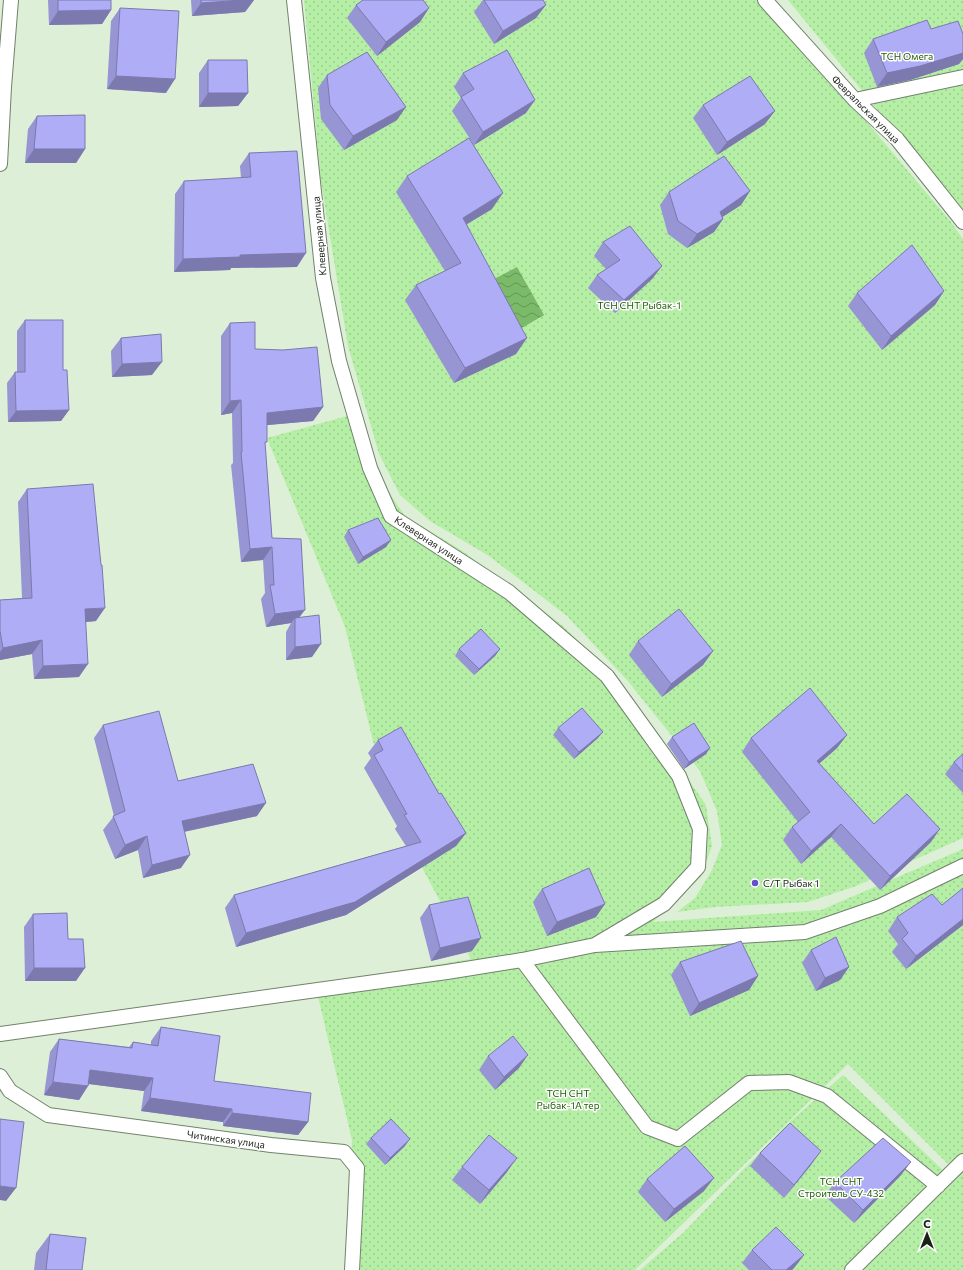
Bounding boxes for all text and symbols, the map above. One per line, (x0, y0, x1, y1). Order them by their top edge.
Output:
park label: ТСН Омега (881, 50, 933, 62)
street label: Февральская улица (830, 73, 902, 145)
street label: Клеверная улица (310, 196, 328, 276)
park label: ТСН СНТ Рыбак-1 (597, 299, 681, 311)
street label: Клеверная улица (392, 513, 466, 567)
place label: С/Т Рыбак 1 (763, 877, 819, 889)
marker: С/Т Рыбак 1 (750, 878, 760, 888)
park label: ТСН СНТ Рыбак-1А тер (537, 1087, 600, 1111)
street label: Читинская улица (186, 1128, 266, 1150)
park label: ТСН СНТ Строитель СУ-432 (798, 1175, 884, 1199)
north arrow (907, 1214, 947, 1254)
text: С (923, 1217, 931, 1230)

